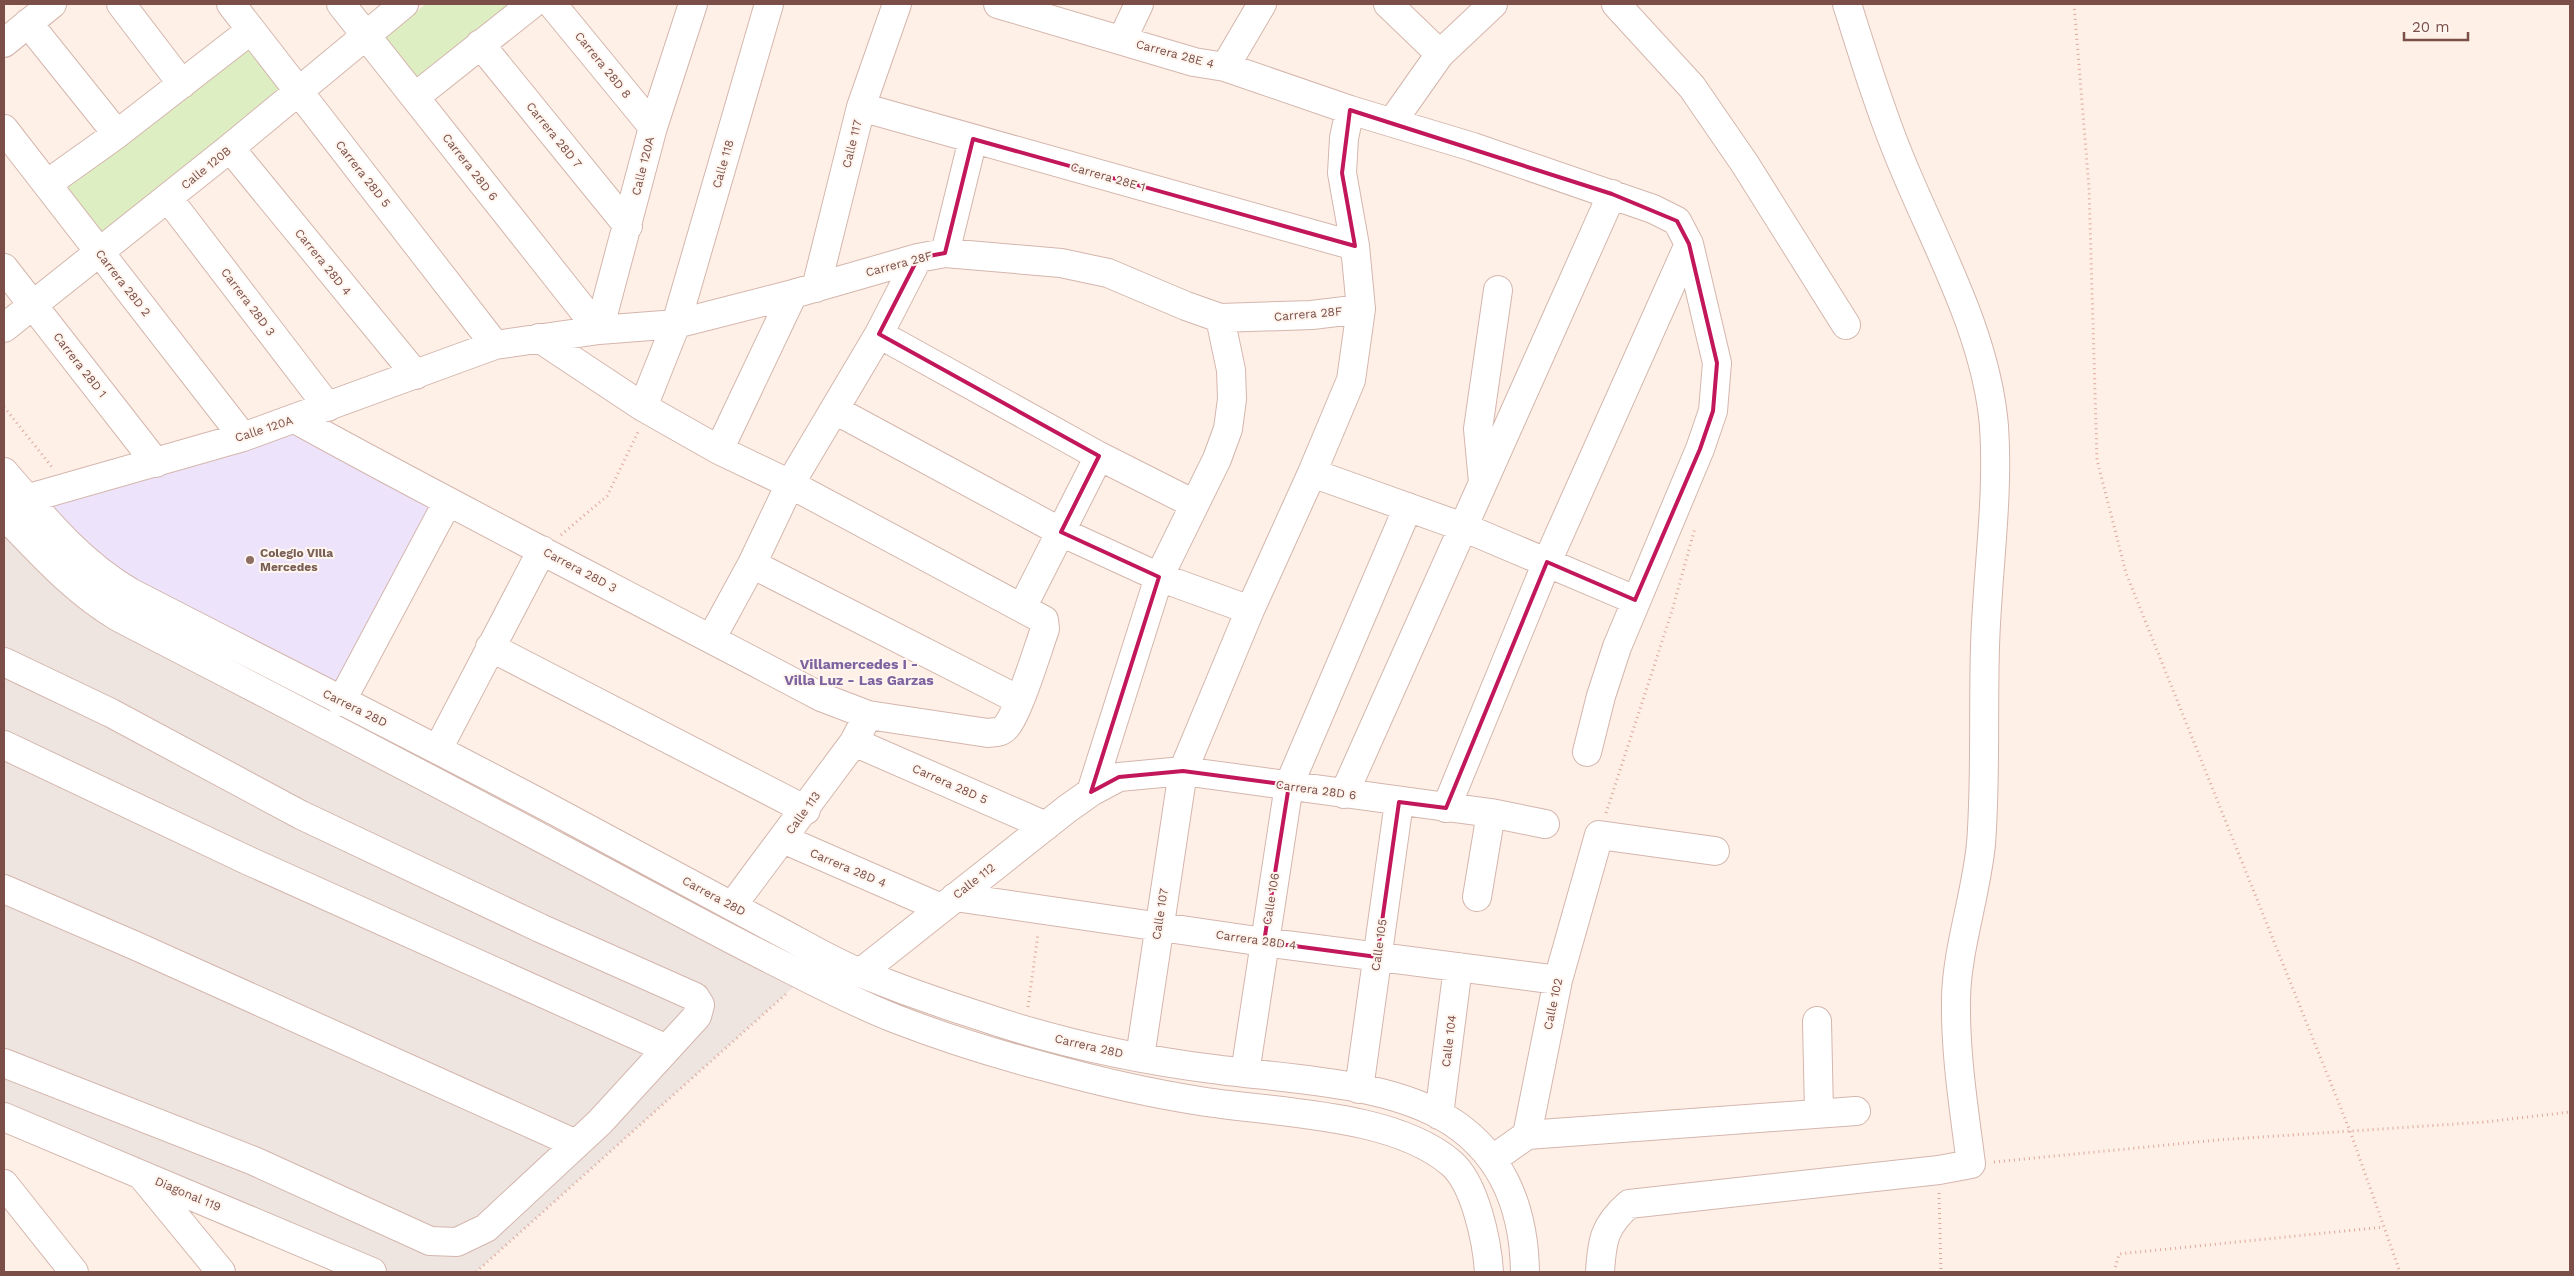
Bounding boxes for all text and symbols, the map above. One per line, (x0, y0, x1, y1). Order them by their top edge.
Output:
scale bar (2404, 10, 2468, 42)
text: 20 m (2412, 18, 2450, 36)
street label: Carrera 28D 8 (572, 29, 634, 101)
street label: Carrera 28E 4 (1134, 37, 1216, 71)
street label: Carrera 28D 7 (523, 99, 585, 171)
street label: Calle 117 (839, 118, 865, 170)
street label: Carrera 28D 6 (439, 131, 501, 203)
street label: Calle 120A (629, 135, 657, 197)
street label: Carrera 28D 5 (333, 138, 393, 210)
street label: Calle 118 (709, 138, 737, 190)
street label: Calle 120B (178, 144, 234, 192)
street label: Carrera 28E 1 (1069, 160, 1147, 194)
street label: Carrera 28D 4 (292, 226, 354, 298)
street label: Carrera 28D 2 (93, 247, 153, 319)
street label: Carrera 28F (864, 248, 934, 280)
street label: Carrera 28D 3 (218, 265, 278, 339)
street label: Carrera 28F (1273, 304, 1343, 324)
street label: Carrera 28D 1 (50, 330, 110, 400)
street label: Calle 120A (233, 413, 295, 445)
street label: Carrera 28D 3 (541, 545, 619, 595)
place label: Colegio Villa Mercedes (260, 546, 333, 574)
marker: Colegio Villa Mercedes (244, 554, 256, 566)
district label: Villamercedes I - Villa Luz - Las Garzas (784, 656, 934, 688)
street label: Carrera 28D (321, 686, 389, 730)
street label: Carrera 28D 5 (910, 761, 990, 807)
street label: Carrera 28D 6 (1275, 777, 1357, 803)
street label: Calle 113 (783, 789, 823, 837)
street label: Carrera 28D 4 (808, 846, 888, 890)
street label: Calle 112 (950, 860, 998, 902)
street label: Calle 106 (1260, 872, 1282, 926)
street label: Carrera 28D (680, 873, 748, 919)
street label: Calle 107 (1149, 887, 1171, 941)
street label: Calle 105 (1368, 918, 1390, 972)
street label: Carrera 28D 4 (1215, 927, 1297, 953)
street label: Calle 102 (1541, 977, 1565, 1031)
street label: Calle 104 (1439, 1014, 1459, 1068)
street label: Carrera 28D (1053, 1031, 1125, 1061)
street label: Diagonal 119 (153, 1174, 223, 1214)

